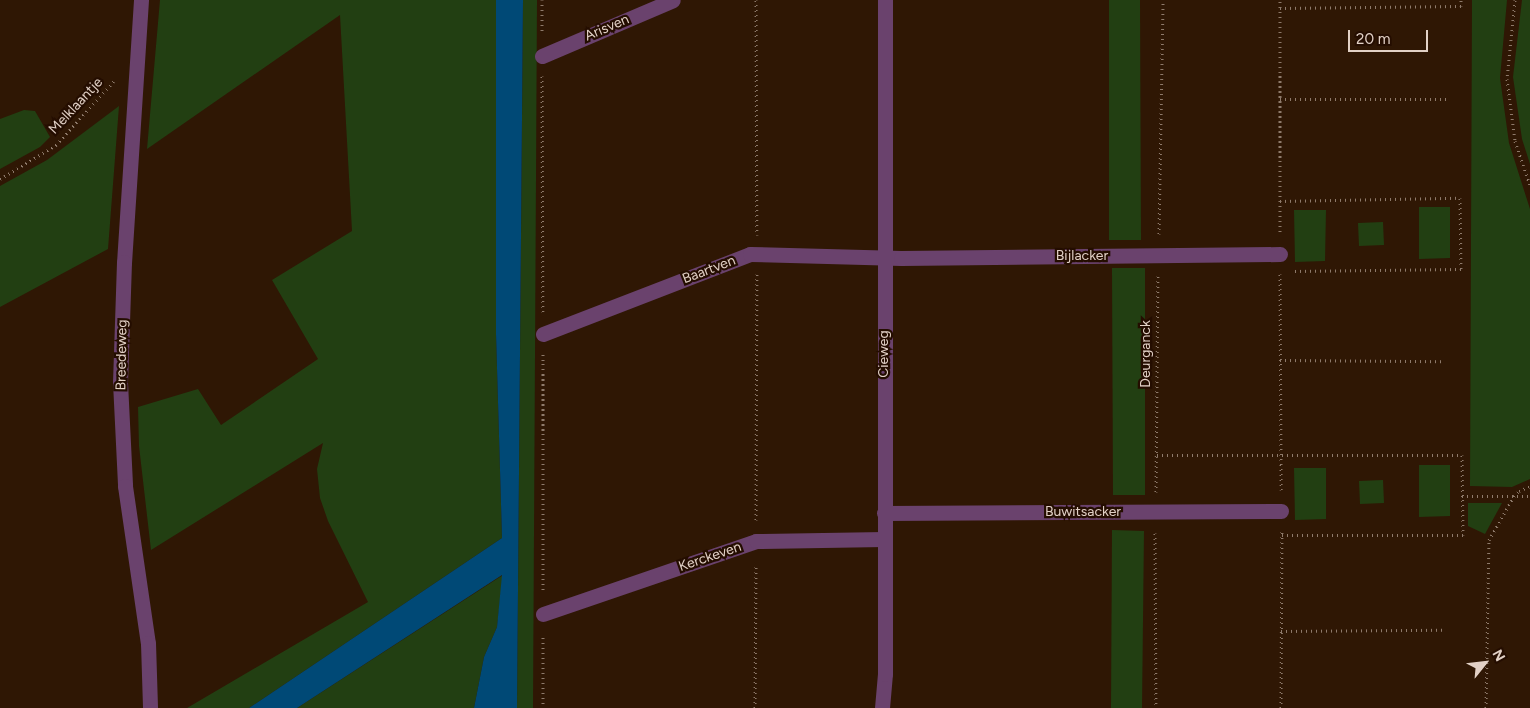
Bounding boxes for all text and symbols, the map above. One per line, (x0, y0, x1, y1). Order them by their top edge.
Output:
street label: Arisven (582, 11, 632, 45)
scale bar (1350, 20, 1430, 52)
text: 20 m (1356, 30, 1390, 48)
street label: Melklaantje (46, 74, 106, 138)
street label: Bijlacker (1056, 248, 1108, 264)
street label: Baartven (680, 252, 738, 288)
street label: Breedeweg (113, 319, 131, 391)
street label: Deurganck (1138, 320, 1154, 388)
street label: Cieweg (876, 330, 892, 378)
street label: Buwitsacker (1045, 504, 1121, 520)
street label: Kerckeven (677, 538, 743, 576)
north arrow (1460, 638, 1510, 688)
text: N (1488, 647, 1509, 664)

